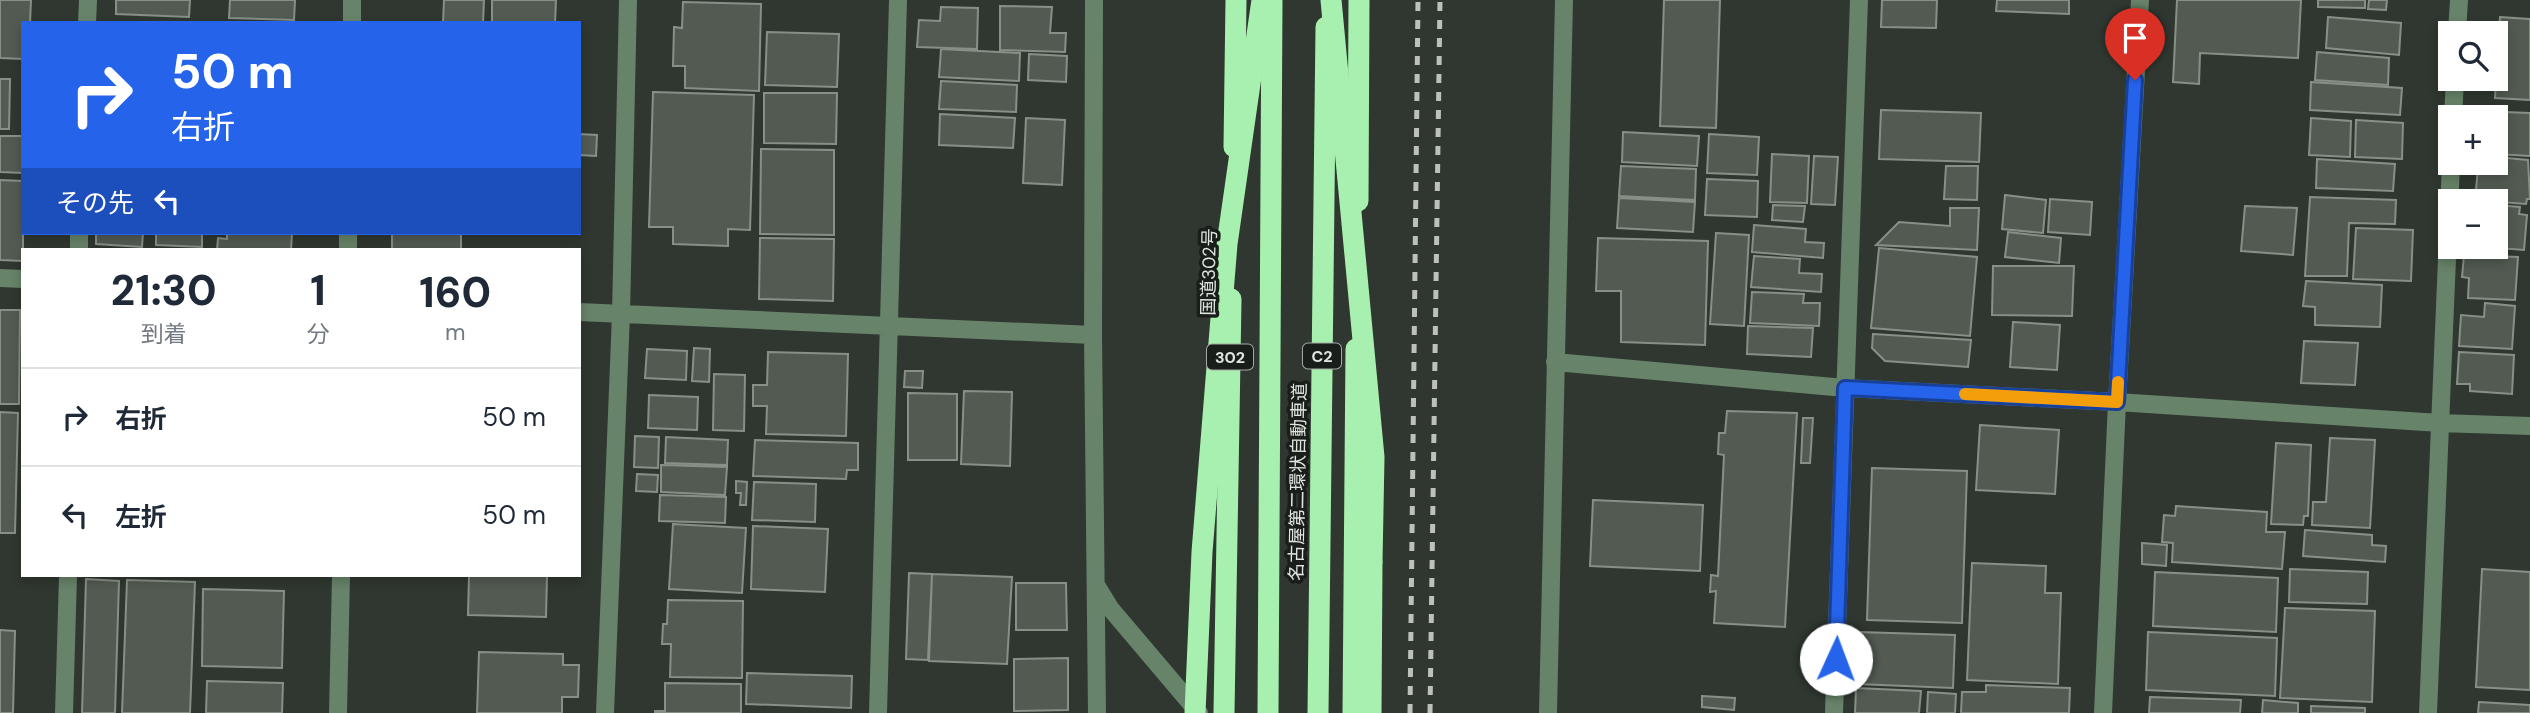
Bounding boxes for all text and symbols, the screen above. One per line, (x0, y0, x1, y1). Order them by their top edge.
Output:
pin (2105, 8, 2165, 80)
icon: arrive (2116, 19, 2154, 57)
map controls (2438, 21, 2508, 259)
button: search (2438, 21, 2508, 91)
text: 50 m (171, 39, 294, 103)
icon: right (56, 49, 147, 140)
button: + (2438, 105, 2508, 175)
text: 右折 (171, 106, 235, 148)
icon: left (148, 182, 186, 220)
text: その先 (56, 186, 134, 220)
button: − (2438, 189, 2508, 259)
street label: 国道302号 (1196, 228, 1222, 316)
text: 21:30 (111, 263, 217, 318)
text: 1 (310, 263, 326, 318)
text: 160 (419, 265, 491, 320)
text: m (445, 317, 465, 347)
text: 到着 (141, 319, 187, 349)
text: 分 (306, 319, 329, 349)
road number: 302 (1207, 344, 1253, 370)
road number: C2 (1303, 344, 1341, 368)
street label: 名古屋第二環状自動車道 (1284, 383, 1312, 581)
icon: right (56, 398, 94, 436)
text: 50 m (482, 400, 546, 434)
text: 右折 (115, 402, 167, 436)
icon: left (56, 496, 94, 534)
text: 50 m (482, 498, 546, 532)
text: 左折 (115, 500, 167, 534)
position arrow (1799, 622, 1873, 696)

